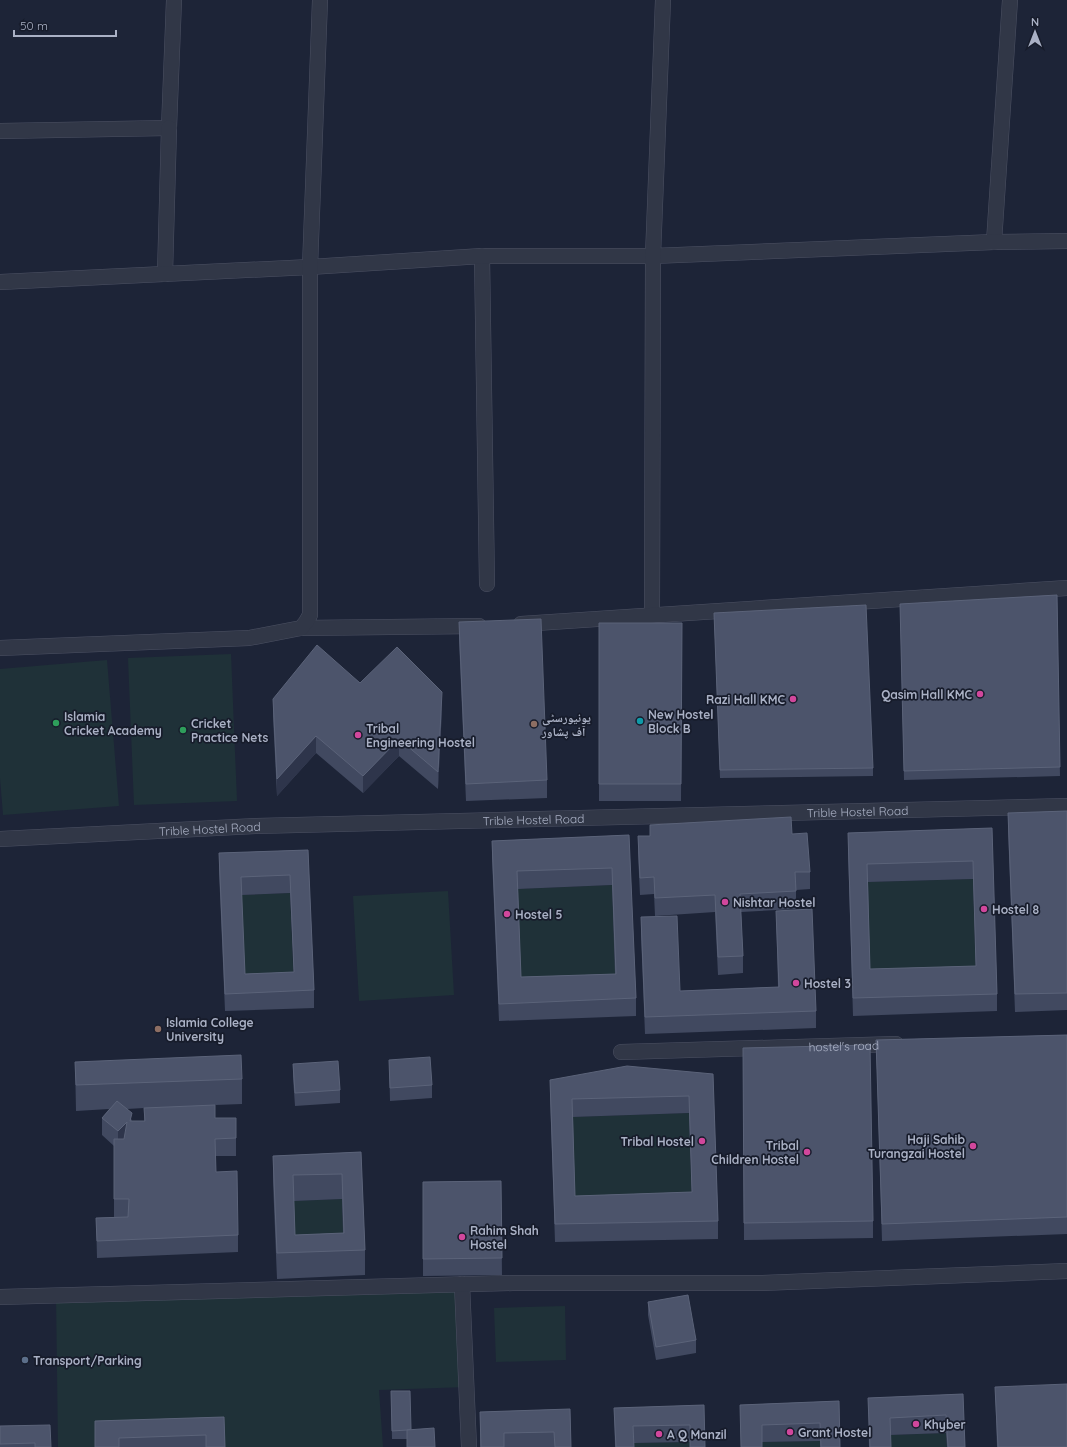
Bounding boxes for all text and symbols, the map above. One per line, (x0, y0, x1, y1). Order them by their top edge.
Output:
scale bar (14, 12, 116, 38)
north arrow (1015, 12, 1055, 52)
text: N (1031, 15, 1039, 29)
text: 50 m (20, 18, 48, 33)
place label: Qasim Hall KMC (881, 687, 972, 702)
marker: Qasim Hall KMC (975, 689, 985, 699)
place label: Razi Hall KMC (706, 692, 785, 707)
marker: Razi Hall KMC (788, 694, 798, 704)
place label: New Hostel Block B (648, 707, 714, 736)
place label: Islamia Cricket Academy (64, 709, 162, 738)
place label: یونیورسٹی آف پشاور (541, 710, 591, 739)
place label: Cricket Practice Nets (191, 716, 269, 745)
marker: New Hostel Block B (635, 716, 645, 726)
marker: Islamia Cricket Academy (51, 718, 61, 728)
marker: یونیورسٹی آف پشاور (529, 719, 539, 729)
place label: Tribal Engineering Hostel (366, 721, 475, 750)
marker: Cricket Practice Nets (178, 725, 188, 735)
marker: Tribal Engineering Hostel (353, 730, 363, 740)
street label: Trible Hostel Road (806, 802, 909, 820)
street label: Trible Hostel Road (482, 810, 585, 828)
street label: Trible Hostel Road (158, 818, 261, 838)
place label: Nishtar Hostel (733, 895, 816, 910)
marker: Nishtar Hostel (720, 897, 730, 907)
place label: Hostel 8 (992, 902, 1039, 917)
marker: Hostel 8 (979, 904, 989, 914)
place label: Hostel 5 (515, 907, 562, 922)
marker: Hostel 5 (502, 909, 512, 919)
place label: Hostel 3 (804, 976, 851, 991)
marker: Hostel 3 (791, 978, 801, 988)
place label: Islamia College University (166, 1015, 254, 1044)
marker: Islamia College University (153, 1024, 163, 1034)
street label: hostel's road (808, 1037, 879, 1054)
place label: Haji Sahib Turangzai Hostel (868, 1132, 965, 1161)
place label: Tribal Hostel (620, 1134, 694, 1149)
marker: Tribal Hostel (697, 1136, 707, 1146)
place label: Tribal Children Hostel (711, 1138, 799, 1167)
marker: Haji Sahib Turangzai Hostel (968, 1141, 978, 1151)
marker: Tribal Children Hostel (802, 1147, 812, 1157)
place label: Rahim Shah Hostel (470, 1223, 539, 1252)
marker: Rahim Shah Hostel (457, 1232, 467, 1242)
place label: Transport/Parking (33, 1353, 142, 1368)
marker: Transport/Parking (20, 1355, 30, 1365)
place label: Khyber (924, 1417, 966, 1432)
marker: Khyber (911, 1419, 921, 1429)
place label: Grant Hostel (798, 1425, 871, 1440)
place label: A Q Manzil (667, 1427, 727, 1442)
marker: Grant Hostel (785, 1427, 795, 1437)
marker: A Q Manzil (654, 1429, 664, 1439)

